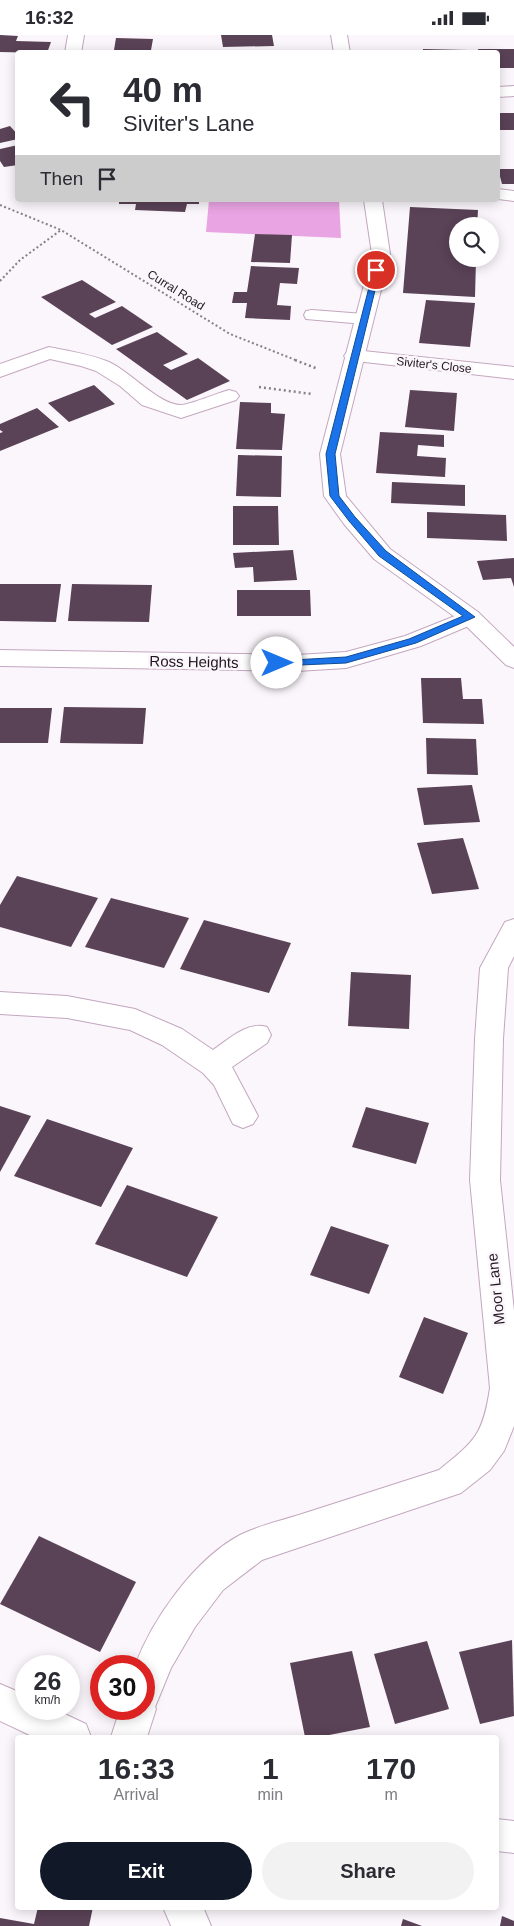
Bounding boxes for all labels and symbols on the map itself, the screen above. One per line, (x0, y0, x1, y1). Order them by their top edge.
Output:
pin (355, 249, 397, 291)
street label: Curral Road (145, 267, 207, 313)
street label: Siviter's Close (396, 354, 473, 376)
position arrow (250, 636, 302, 688)
street label: Ross Heights (149, 652, 239, 671)
street label: Moor Lane (483, 1253, 508, 1326)
speed limit sign: 30 (90, 1655, 155, 1720)

